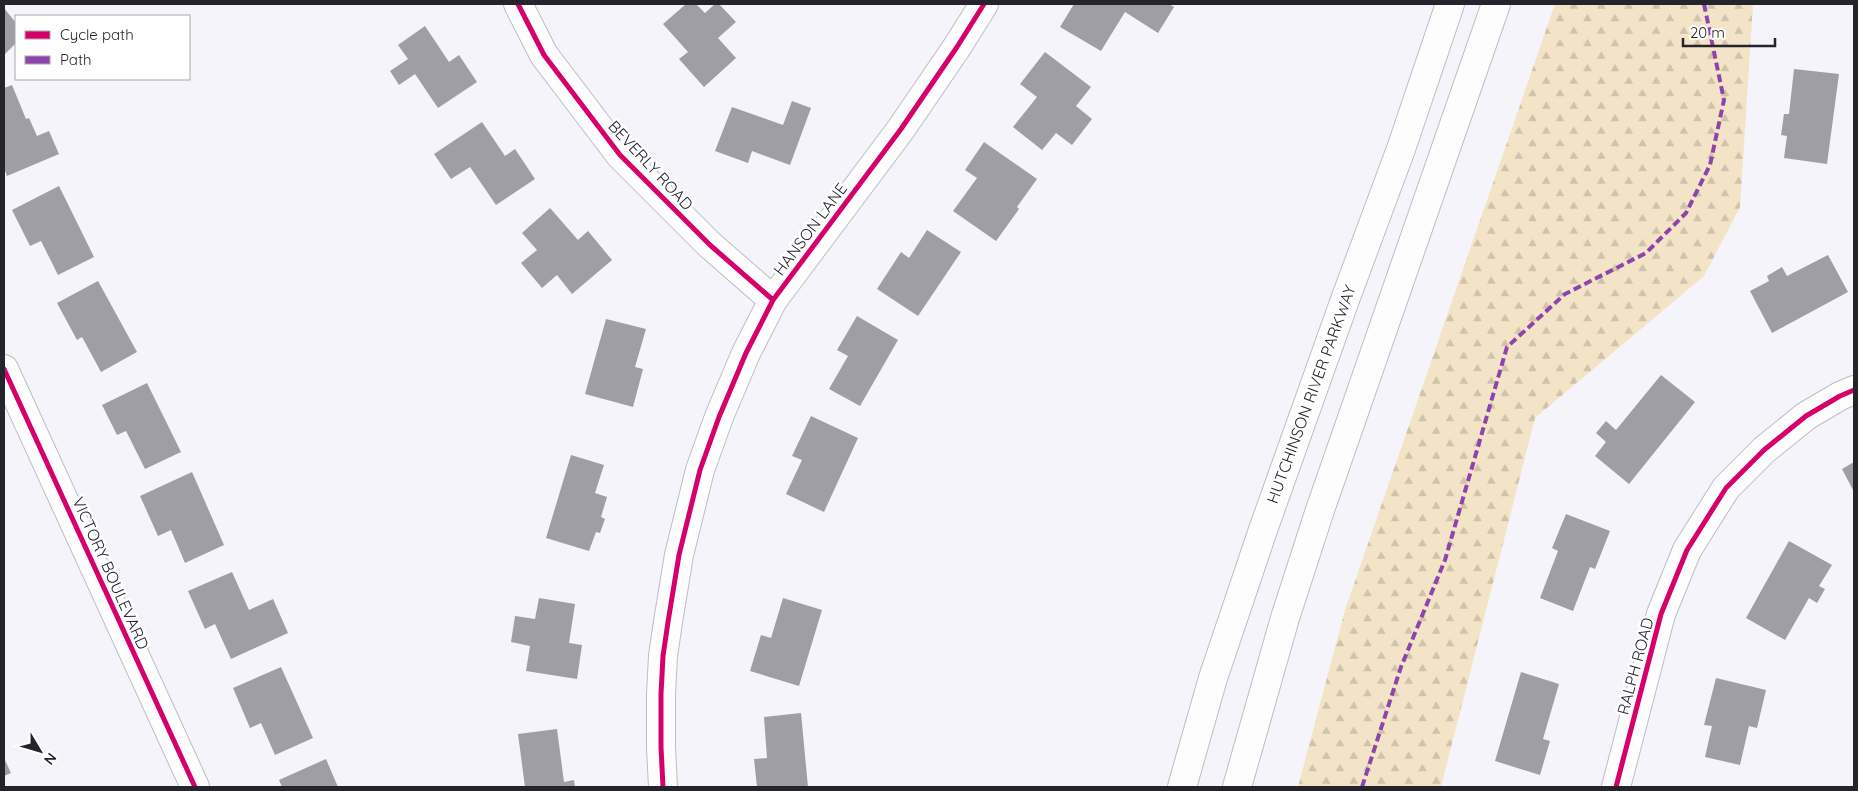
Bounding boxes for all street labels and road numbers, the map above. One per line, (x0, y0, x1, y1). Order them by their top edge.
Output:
street label: BEVERLY ROAD (604, 116, 698, 214)
street label: HANSON LANE (769, 179, 851, 279)
street label: HUTCHINSON RIVER PARKWAY (1262, 282, 1360, 506)
street label: VICTORY BOULEVARD (68, 494, 154, 652)
street label: RALPH ROAD (1612, 615, 1658, 717)

